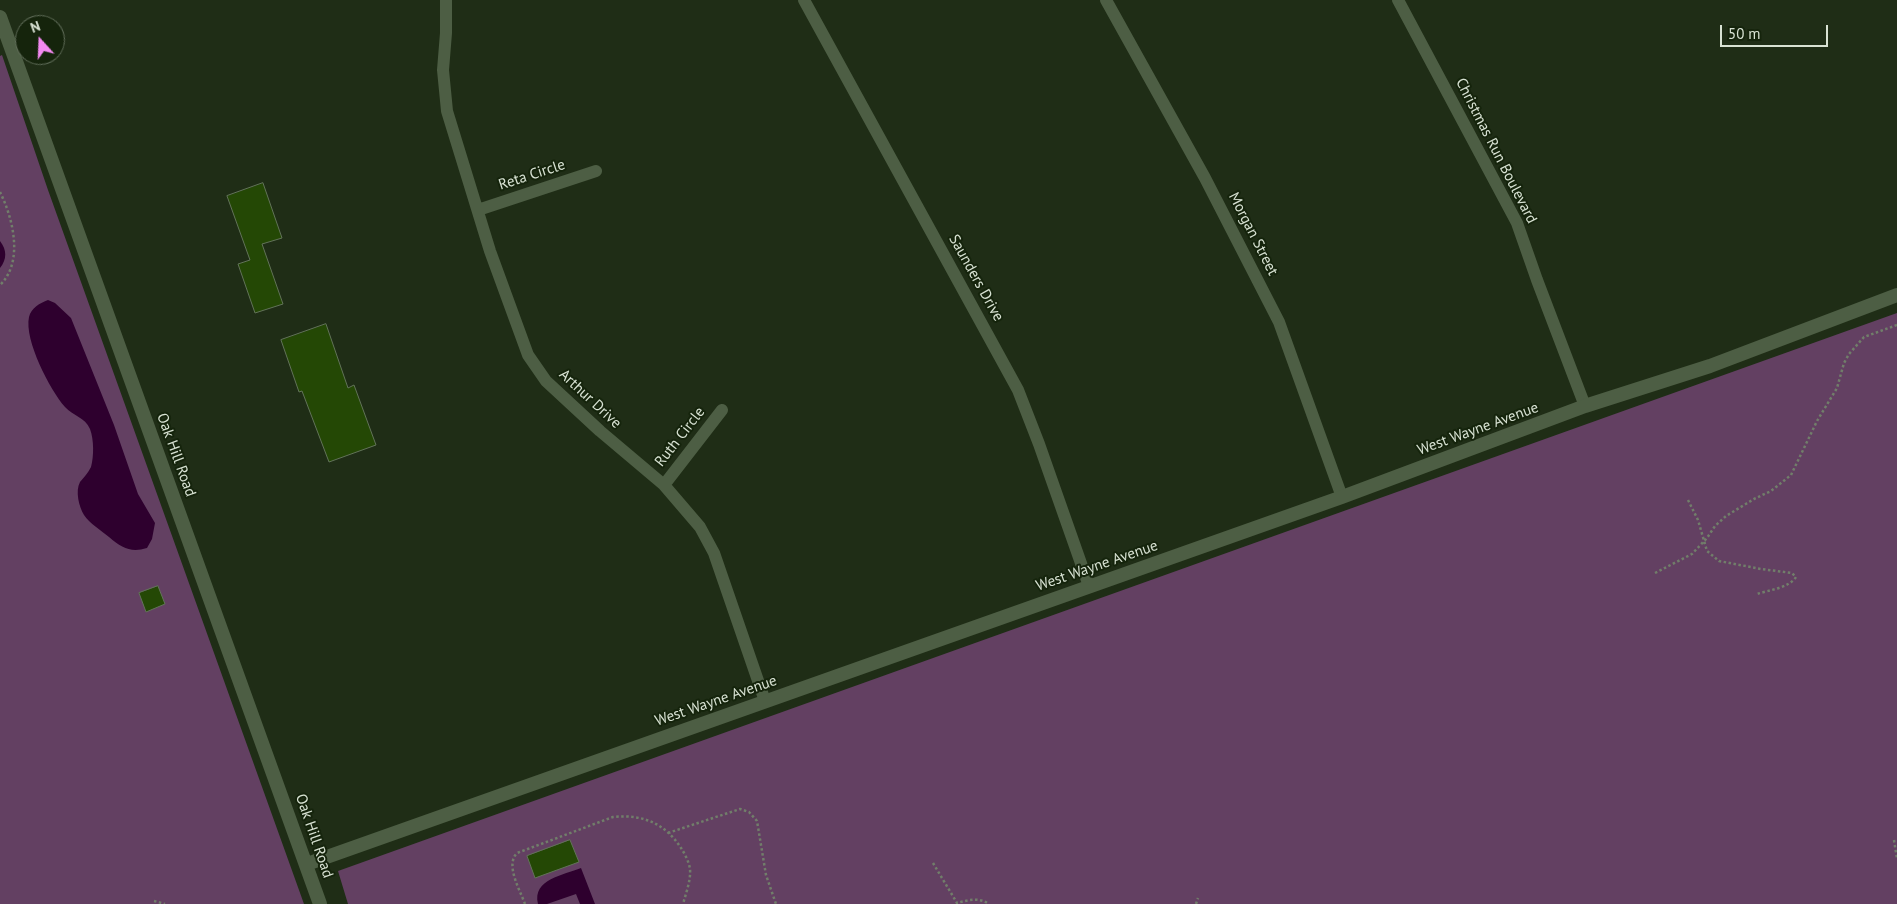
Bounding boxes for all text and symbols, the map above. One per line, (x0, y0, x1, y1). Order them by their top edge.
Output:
north arrow (15, 15, 65, 65)
scale bar (1722, 15, 1830, 47)
text: N (28, 17, 43, 37)
text: 50 m (1728, 24, 1761, 43)
street label: Christmas Run Boulevard (1452, 75, 1540, 227)
street label: Reta Circle (497, 156, 567, 194)
street label: Morgan Street (1224, 189, 1282, 279)
street label: Saunders Drive (945, 231, 1007, 325)
street label: Arthur Drive (555, 366, 625, 432)
street label: West Wayne Avenue (1415, 399, 1541, 459)
street label: Ruth Circle (651, 404, 709, 470)
street label: Oak Hill Road (153, 411, 199, 499)
street label: West Wayne Avenue (1034, 537, 1160, 595)
street label: West Wayne Avenue (653, 672, 779, 730)
street label: Oak Hill Road (291, 792, 337, 880)

